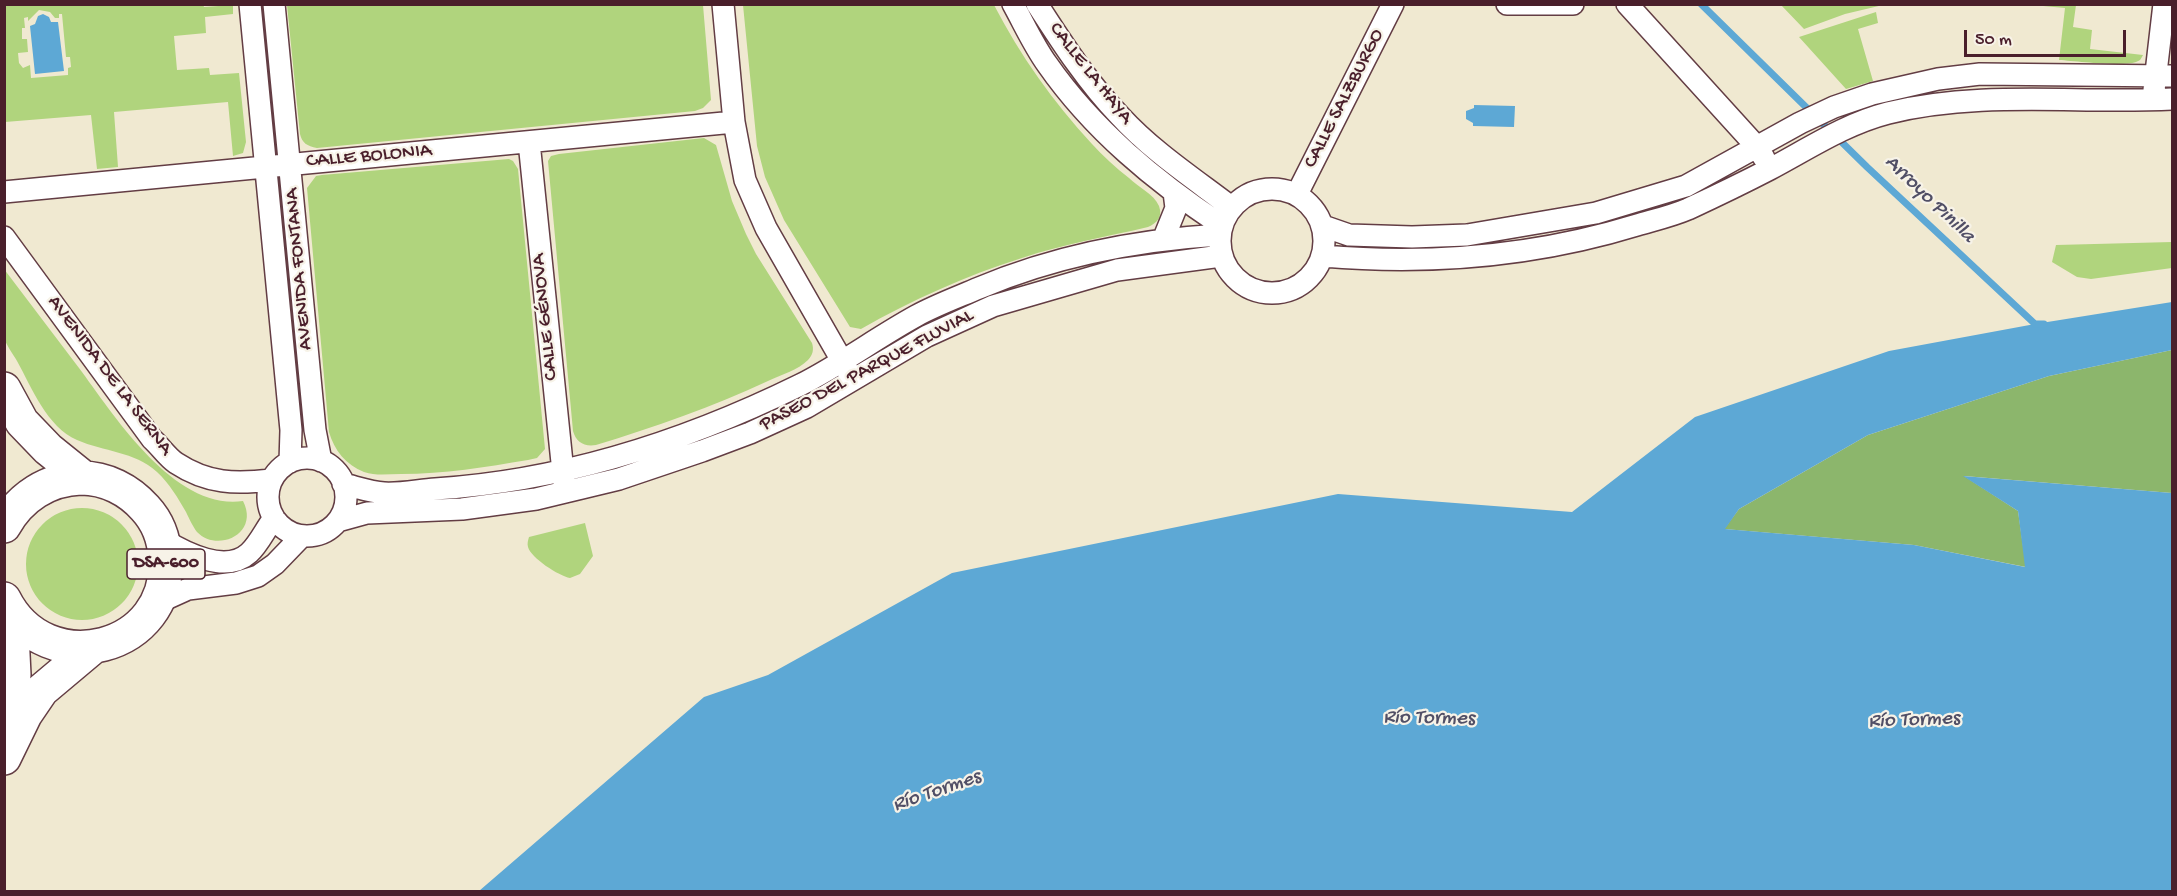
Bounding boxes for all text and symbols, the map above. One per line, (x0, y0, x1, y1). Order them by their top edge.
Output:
street label: CALLE LA HAYA (1043, 18, 1137, 130)
scale bar (1967, 18, 2129, 56)
street label: CALLE SALZBURGO (1300, 26, 1390, 172)
text: 50 m (1975, 30, 2012, 51)
street label: CALLE BOLONIA (305, 140, 433, 174)
water label: Arroyo Pinilla (1879, 151, 1979, 249)
street label: AVENIDA FONTANA (281, 187, 319, 351)
street label: CALLE GÉNOVA (527, 252, 565, 382)
street label: AVENIDA DE LA SERNA (41, 291, 177, 461)
street label: PASEO DEL PARQUE FLUVIAL (756, 304, 978, 438)
road number: DSA-600 (127, 549, 205, 579)
water label: Río Tormes (1383, 706, 1475, 732)
water label: Río Tormes (1868, 707, 1960, 735)
water label: Río Tormes (890, 765, 984, 819)

